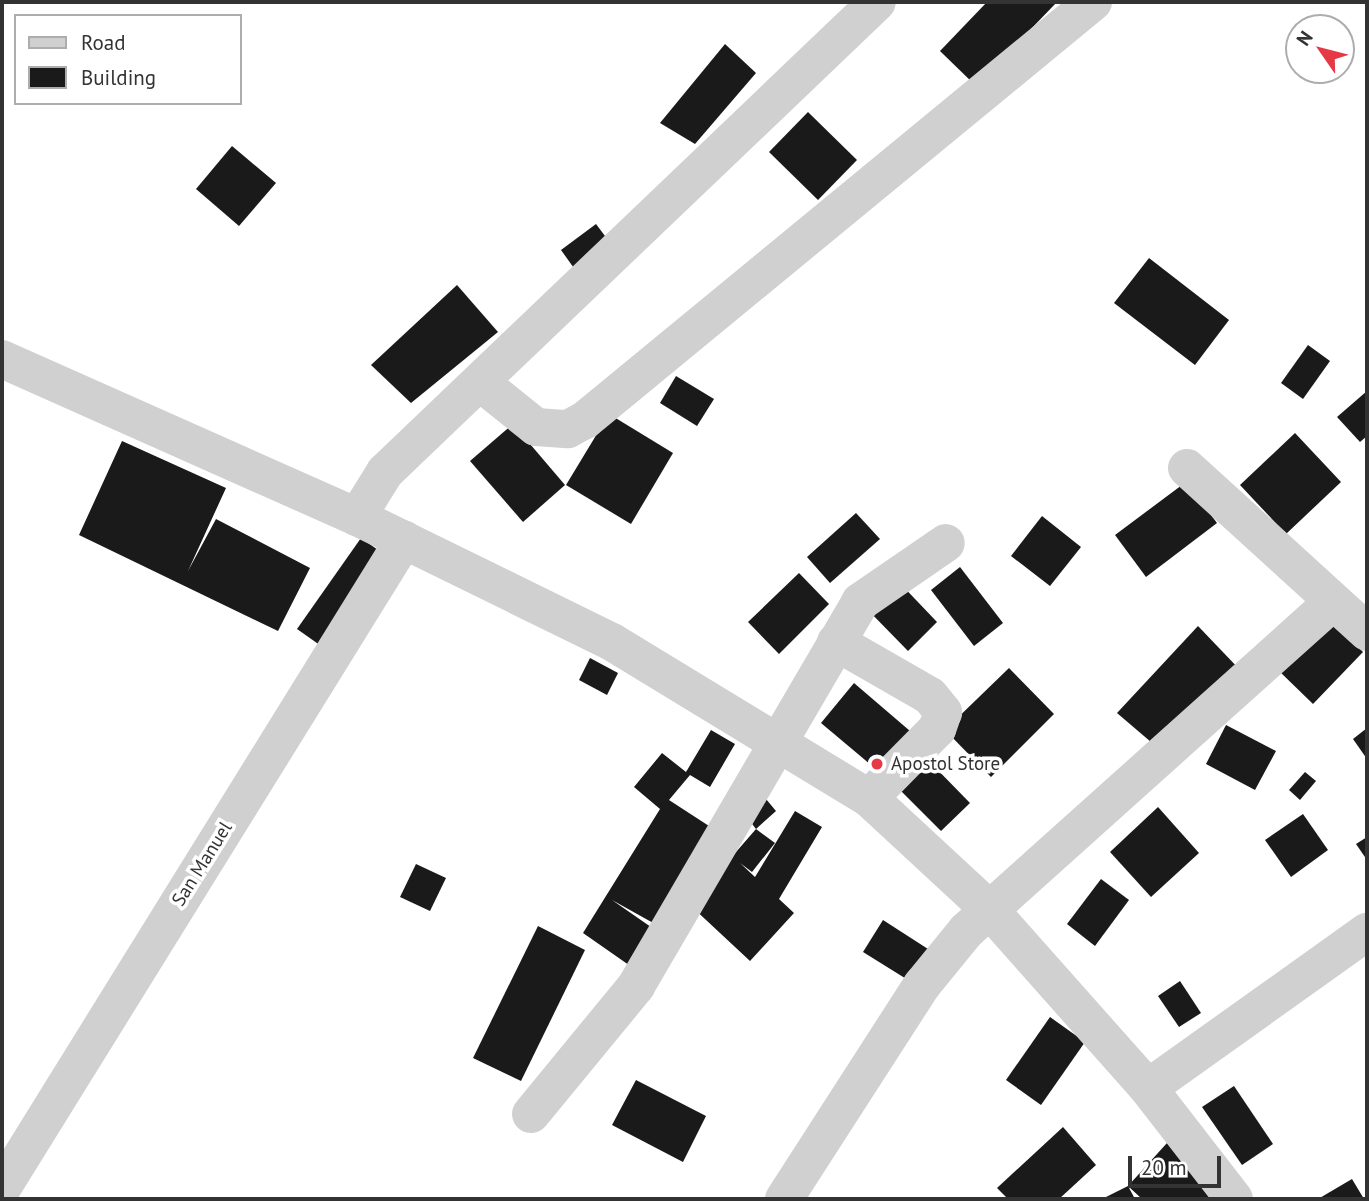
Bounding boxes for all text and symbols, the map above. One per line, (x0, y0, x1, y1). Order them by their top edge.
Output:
legend (14, 14, 242, 105)
north arrow (1285, 14, 1355, 84)
text: N (1291, 26, 1318, 50)
text: Road (81, 29, 125, 56)
text: Building (81, 64, 156, 91)
place label: Apostol Store (891, 753, 1000, 775)
marker: Apostol Store (869, 756, 885, 772)
street label: San Manuel (167, 818, 237, 910)
scale bar (1131, 1142, 1224, 1186)
text: 20 m (1141, 1154, 1187, 1181)

